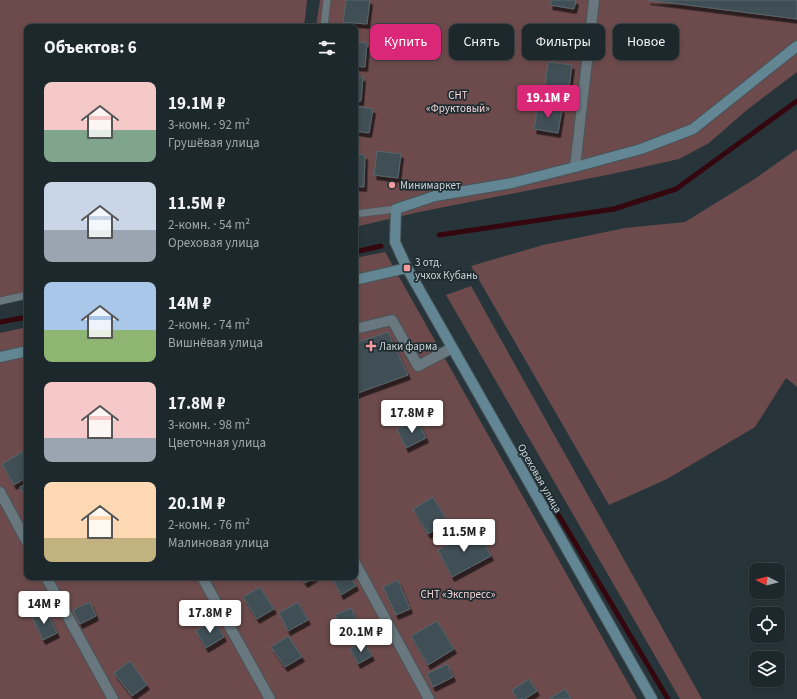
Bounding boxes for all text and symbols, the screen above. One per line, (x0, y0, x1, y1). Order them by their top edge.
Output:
chip: Купить (370, 24, 441, 60)
chip: Снять (449, 24, 514, 60)
chip: Фильтры (522, 24, 605, 60)
chip: Новое (613, 24, 679, 60)
text: Объектов: 6 (44, 36, 137, 60)
icon: filters (316, 37, 338, 59)
pin: 19.1M ₽ (511, 85, 585, 119)
park label: СНТ «Фруктовый» (426, 88, 490, 116)
text: 19.1M ₽ (526, 89, 570, 107)
text: 19.1M ₽ (168, 92, 225, 116)
icon: home (76, 98, 124, 146)
text: 3-комн. · 92 m² (168, 116, 250, 134)
text: Грушёвая улица (168, 134, 260, 152)
place label: Минимаркет (400, 178, 461, 193)
marker: Минимаркет (387, 180, 397, 190)
text: 11.5M ₽ (168, 192, 225, 216)
icon: home (76, 198, 124, 246)
text: 2-комн. · 54 m² (168, 216, 250, 234)
text: Ореховая улица (168, 234, 259, 252)
place label: 3 отд. учхох Кубань (415, 255, 478, 283)
marker: 3 отд. учхох Кубань (402, 263, 412, 273)
text: 14M ₽ (168, 292, 211, 316)
icon: home (76, 298, 124, 346)
text: 2-комн. · 74 m² (168, 316, 250, 334)
text: Вишнёвая улица (168, 334, 263, 352)
place label: Лаки фарма (379, 339, 437, 354)
marker: Лаки фарма (366, 341, 376, 351)
text: 17.8M ₽ (168, 392, 225, 416)
icon: home (76, 398, 124, 446)
pin: 17.8M ₽ (375, 400, 449, 434)
text: 17.8M ₽ (390, 404, 434, 422)
text: 3-комн. · 98 m² (168, 416, 250, 434)
text: Цветочная улица (168, 434, 266, 452)
street label: Ореховая улица (514, 441, 565, 515)
text: 20.1M ₽ (168, 492, 225, 516)
icon: home (76, 498, 124, 546)
text: 2-комн. · 76 m² (168, 516, 250, 534)
pin: 11.5M ₽ (427, 519, 501, 553)
text: 11.5M ₽ (442, 523, 486, 541)
text: Малиновая улица (168, 534, 269, 552)
north arrow (749, 563, 785, 599)
map controls (749, 563, 785, 687)
park label: СНТ «Экспресс» (421, 587, 496, 602)
pin: 14M ₽ (16, 591, 72, 625)
text: 14M ₽ (27, 595, 61, 613)
pin: 17.8M ₽ (173, 600, 247, 634)
text: 17.8M ₽ (188, 604, 232, 622)
button: locate (749, 607, 785, 643)
pin: 20.1M ₽ (324, 619, 398, 653)
text: 20.1M ₽ (339, 623, 383, 641)
button: layers (749, 651, 785, 687)

